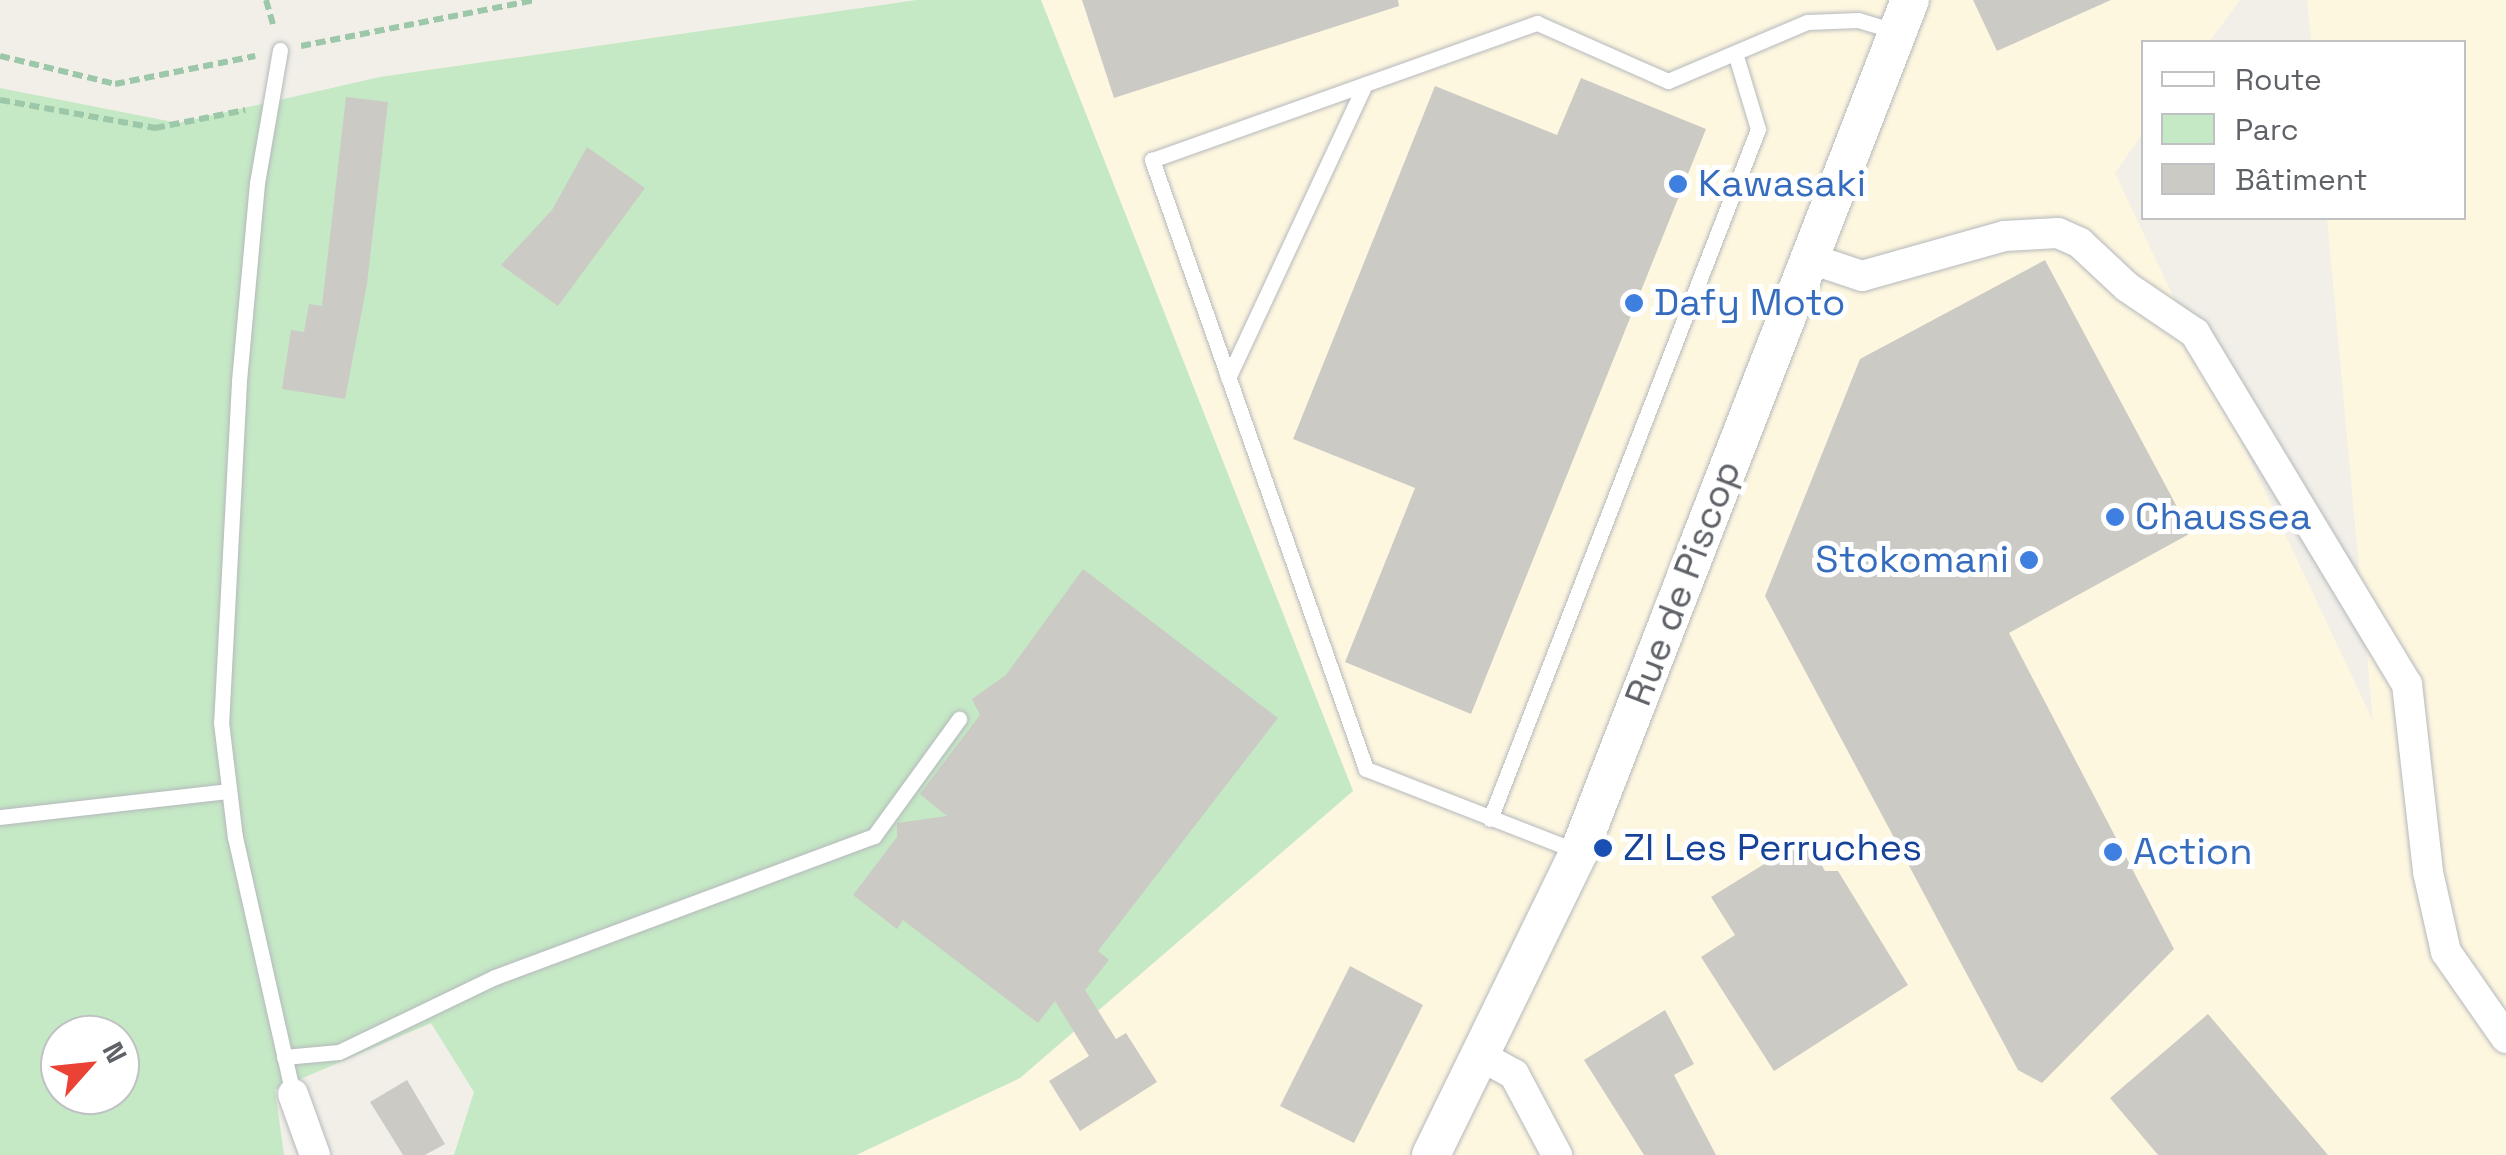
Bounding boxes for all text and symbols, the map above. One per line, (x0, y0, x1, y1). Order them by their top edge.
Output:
legend (2141, 40, 2466, 220)
text: Route (2235, 60, 2322, 99)
text: Parc (2235, 110, 2299, 149)
text: Bâtiment (2235, 160, 2368, 199)
place label: Kawasaki (1698, 161, 1866, 207)
marker: Kawasaki (1667, 173, 1689, 195)
place label: Dafy Moto (1654, 280, 1846, 326)
marker: Dafy Moto (1623, 292, 1645, 314)
street label: Rue de Piscop (1615, 454, 1751, 712)
place label: Chaussea (2135, 494, 2312, 540)
marker: Chaussea (2104, 506, 2126, 528)
place label: Stokomani (1815, 537, 2009, 583)
marker: Stokomani (2018, 549, 2040, 571)
place label: ZI Les Perruches (1623, 825, 1922, 871)
place label: Action (2133, 829, 2252, 875)
marker: ZI Les Perruches (1592, 837, 1614, 859)
marker: Action (2102, 841, 2124, 863)
north arrow (40, 1015, 140, 1115)
text: N (95, 1036, 135, 1069)

